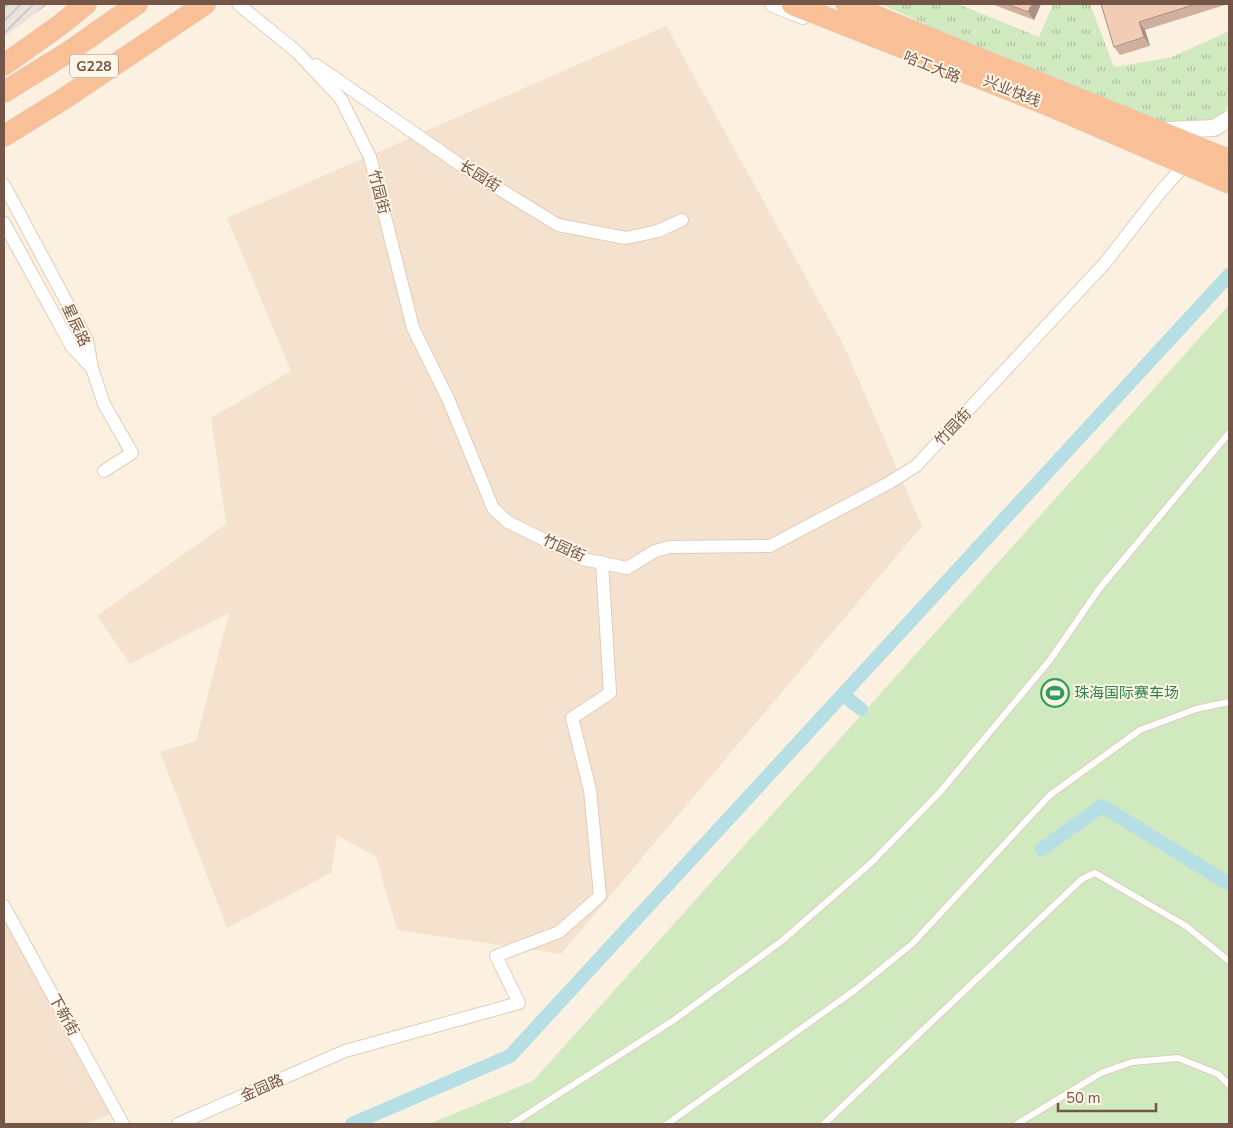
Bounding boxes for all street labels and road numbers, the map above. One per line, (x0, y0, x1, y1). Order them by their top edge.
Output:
street label: 哈工大路 (900, 46, 964, 88)
road number: G228 (70, 54, 118, 78)
street label: 兴业快线 (980, 70, 1044, 112)
street label: 长园街 (456, 156, 504, 196)
street label: 竹园街 (364, 168, 394, 216)
street label: 星辰路 (57, 300, 95, 350)
street label: 竹园街 (930, 404, 976, 450)
street label: 竹园街 (539, 530, 589, 566)
street label: 下新街 (44, 990, 84, 1040)
street label: 金园路 (237, 1070, 287, 1106)

